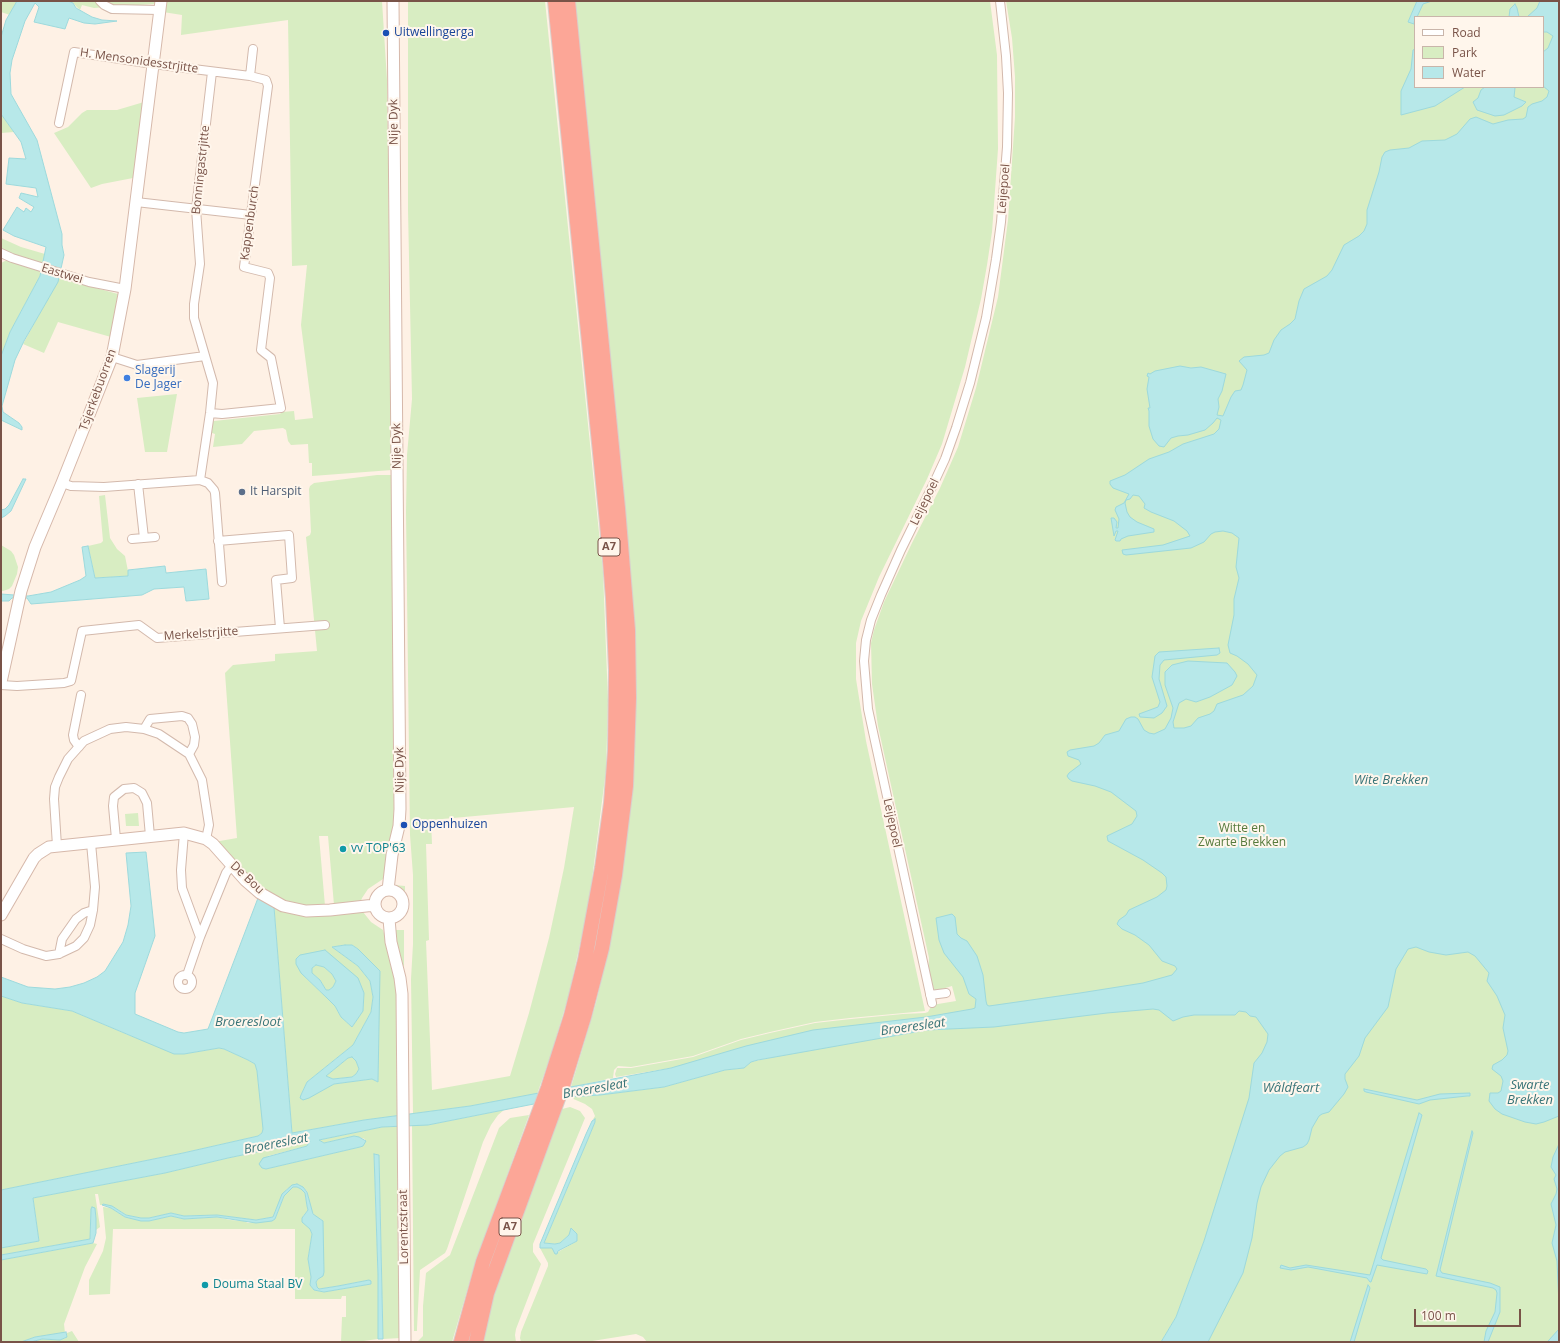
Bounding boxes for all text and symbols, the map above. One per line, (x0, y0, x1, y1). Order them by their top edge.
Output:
legend (1414, 16, 1544, 88)
text: Road (1452, 24, 1481, 41)
place label: Uitwellingerga (394, 26, 474, 40)
marker: Uitwellingerga (381, 28, 391, 38)
text: Park (1452, 44, 1477, 61)
street label: H. Mensonidesstrjitte (79, 46, 199, 76)
text: Water (1452, 64, 1486, 81)
street label: Nije Dyk (386, 99, 402, 145)
street label: Bonningastrjitte (189, 125, 213, 215)
street label: Leijepoel (995, 163, 1013, 215)
street label: Kappenburch (238, 185, 262, 261)
street label: Eastwei (40, 261, 84, 287)
street label: Tsjerkebuorren (77, 347, 119, 433)
place label: Slagerij De Jager (135, 364, 182, 392)
marker: Slagerij De Jager (122, 373, 132, 383)
street label: Nije Dyk (389, 423, 405, 469)
street label: Leijepoel (908, 476, 942, 528)
place label: It Harspit (250, 485, 302, 499)
marker: It Harspit (237, 487, 247, 497)
road number: A7 (598, 538, 620, 556)
street label: Merkelstrjitte (163, 624, 239, 644)
street label: Nije Dyk (392, 747, 408, 793)
water label: Wite Brekken (1354, 772, 1428, 788)
street label: Leijepoel (880, 797, 904, 849)
place label: Oppenhuizen (412, 818, 488, 832)
marker: Oppenhuizen (399, 820, 409, 830)
park label: Witte en Zwarte Brekken (1198, 822, 1286, 850)
place label: vv TOP'63 (351, 842, 406, 856)
marker: vv TOP'63 (338, 844, 348, 854)
street label: De Bou (227, 859, 267, 897)
water label: Broeresloot (215, 1014, 281, 1030)
water label: Broeresleat (880, 1015, 946, 1039)
water label: Broeresleat (561, 1076, 629, 1102)
water label: Swarte Brekken (1507, 1077, 1553, 1108)
water label: Wâldfeart (1263, 1080, 1319, 1096)
water label: Broeresleat (242, 1130, 310, 1158)
street label: Lorentzstraat (396, 1189, 412, 1265)
road number: A7 (499, 1218, 521, 1236)
place label: Douma Staal BV (213, 1278, 302, 1292)
marker: Douma Staal BV (200, 1280, 210, 1290)
scale bar (1416, 1301, 1523, 1327)
text: 100 m (1421, 1307, 1456, 1324)

